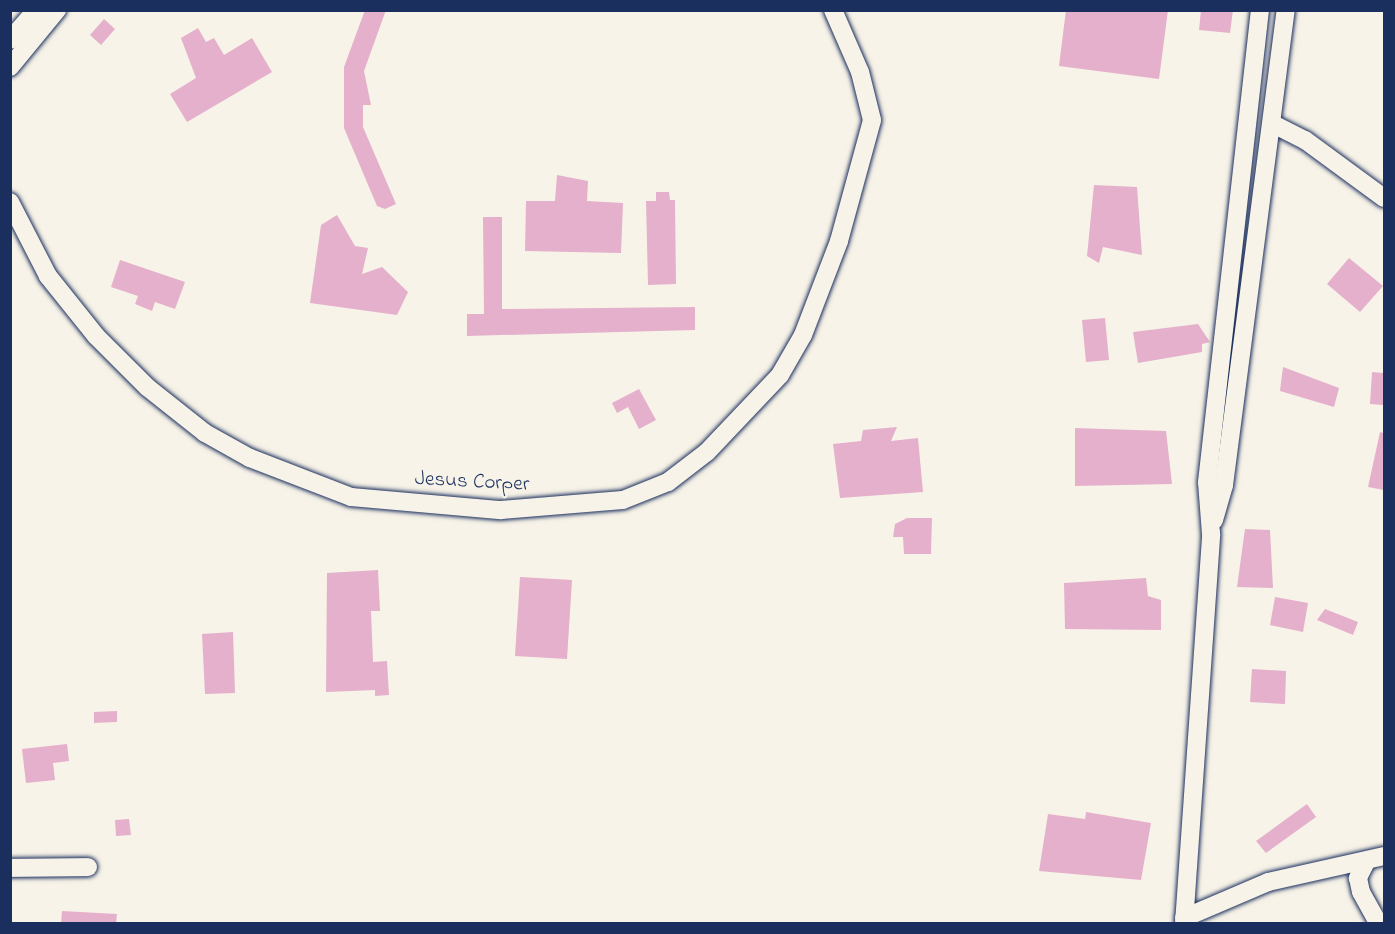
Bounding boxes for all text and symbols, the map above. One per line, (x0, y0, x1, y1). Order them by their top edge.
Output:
street label: Jesus Corper (414, 466, 530, 498)

